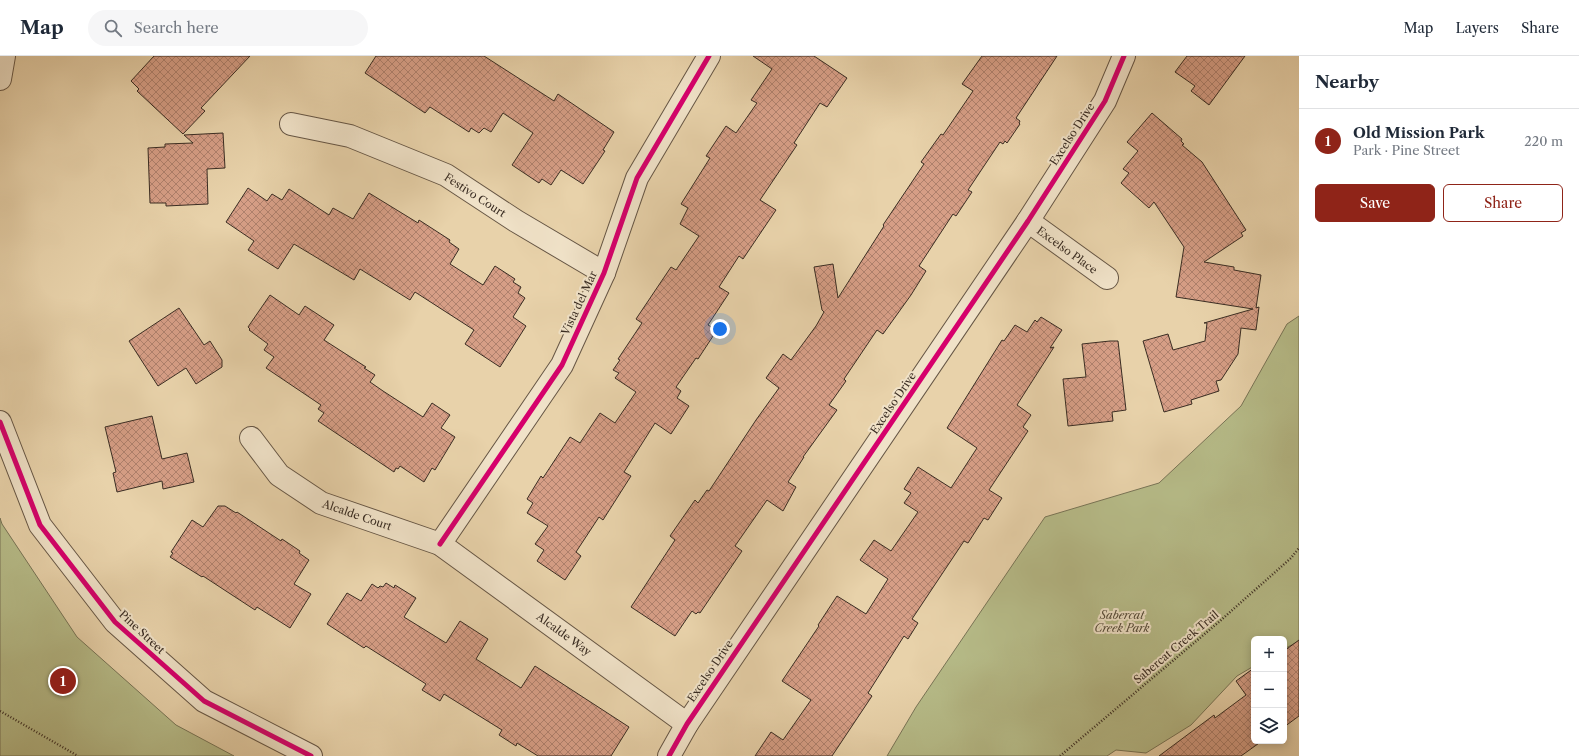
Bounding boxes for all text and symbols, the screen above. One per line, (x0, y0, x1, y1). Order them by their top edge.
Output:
search box (88, 10, 368, 46)
text: Map (20, 16, 64, 39)
icon: search (102, 17, 124, 39)
text: Search here (134, 18, 219, 37)
text: Map (1403, 19, 1433, 37)
text: Layers (1455, 19, 1499, 37)
text: Share (1521, 19, 1559, 37)
text: Nearby (1315, 72, 1379, 92)
street label: Excelso Drive (1047, 100, 1097, 168)
text: Old Mission Park (1353, 123, 1485, 142)
text: 1 (1325, 133, 1331, 149)
text: 220 m (1524, 133, 1563, 149)
text: Park · Pine Street (1353, 142, 1460, 158)
street label: Festivo Court (442, 170, 508, 220)
button: Save (1315, 184, 1435, 222)
button: Share (1443, 184, 1563, 222)
street label: Excelso Place (1034, 223, 1100, 277)
street label: Vista del Mar (558, 268, 600, 338)
your location (710, 319, 730, 339)
street label: Excelso Drive (867, 369, 919, 437)
street label: Alcalde Court (319, 496, 394, 533)
street label: Pine Street (116, 607, 168, 657)
street label: Sabercat Creek Trail (1131, 607, 1222, 687)
park label: Sabercat Creek Park (1094, 608, 1150, 635)
street label: Alcalde Way (533, 609, 595, 659)
map controls (1251, 636, 1287, 744)
button: + (1251, 636, 1287, 672)
street label: Excelso Drive (684, 637, 736, 705)
pin: 1 (50, 666, 76, 696)
button: − (1251, 672, 1287, 708)
button: layers (1251, 708, 1287, 744)

